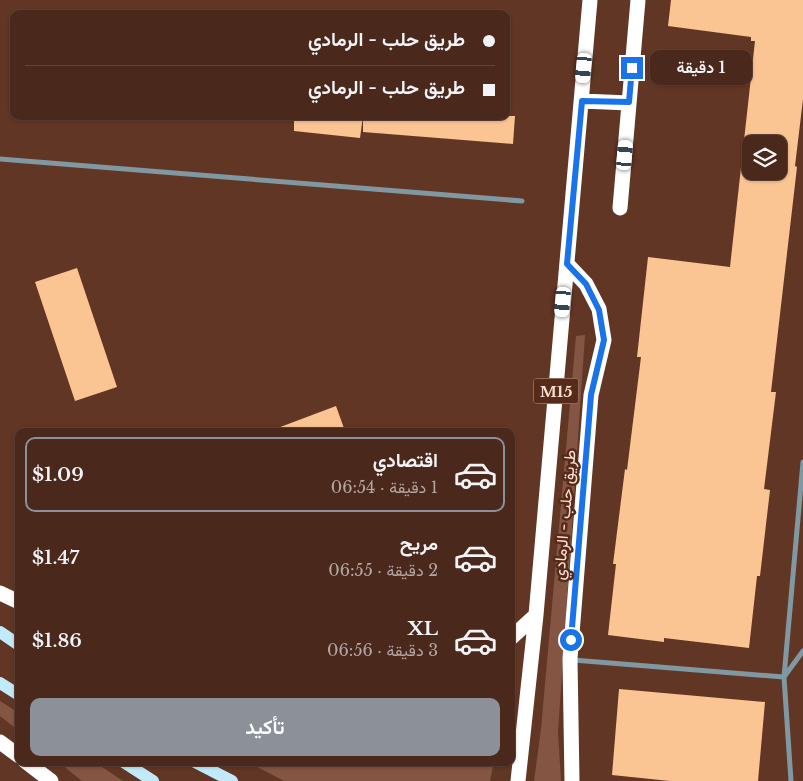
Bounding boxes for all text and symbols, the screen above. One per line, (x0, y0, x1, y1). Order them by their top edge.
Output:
text: طريق حلب - الرمادي (308, 28, 465, 51)
callout: 1 دقيقة (650, 50, 752, 86)
car (575, 52, 592, 84)
route end (621, 57, 643, 79)
text: 1 دقيقة (677, 57, 725, 77)
text: طريق حلب - الرمادي (308, 76, 465, 99)
map controls (742, 135, 787, 180)
button: layers (742, 135, 787, 180)
car (616, 139, 633, 171)
car (554, 286, 571, 318)
road number: M15 (534, 378, 578, 404)
text: اقتصادي (373, 449, 438, 472)
street label: طريق حلب - الرمادي (548, 449, 584, 581)
icon: car (453, 452, 498, 497)
text: $1.09 (32, 463, 84, 486)
text: 1 دقيقة · 06:54 (331, 477, 438, 497)
text: مريح (400, 532, 438, 555)
icon: car (453, 535, 498, 580)
text: $1.47 (32, 546, 79, 569)
text: 2 دقيقة · 06:55 (328, 560, 438, 580)
text: XL (408, 617, 438, 640)
icon: car (453, 618, 498, 663)
text: $1.86 (32, 629, 82, 652)
route start (560, 629, 582, 651)
text: 3 دقيقة · 06:56 (327, 640, 438, 660)
button: تأكيد (30, 698, 500, 756)

